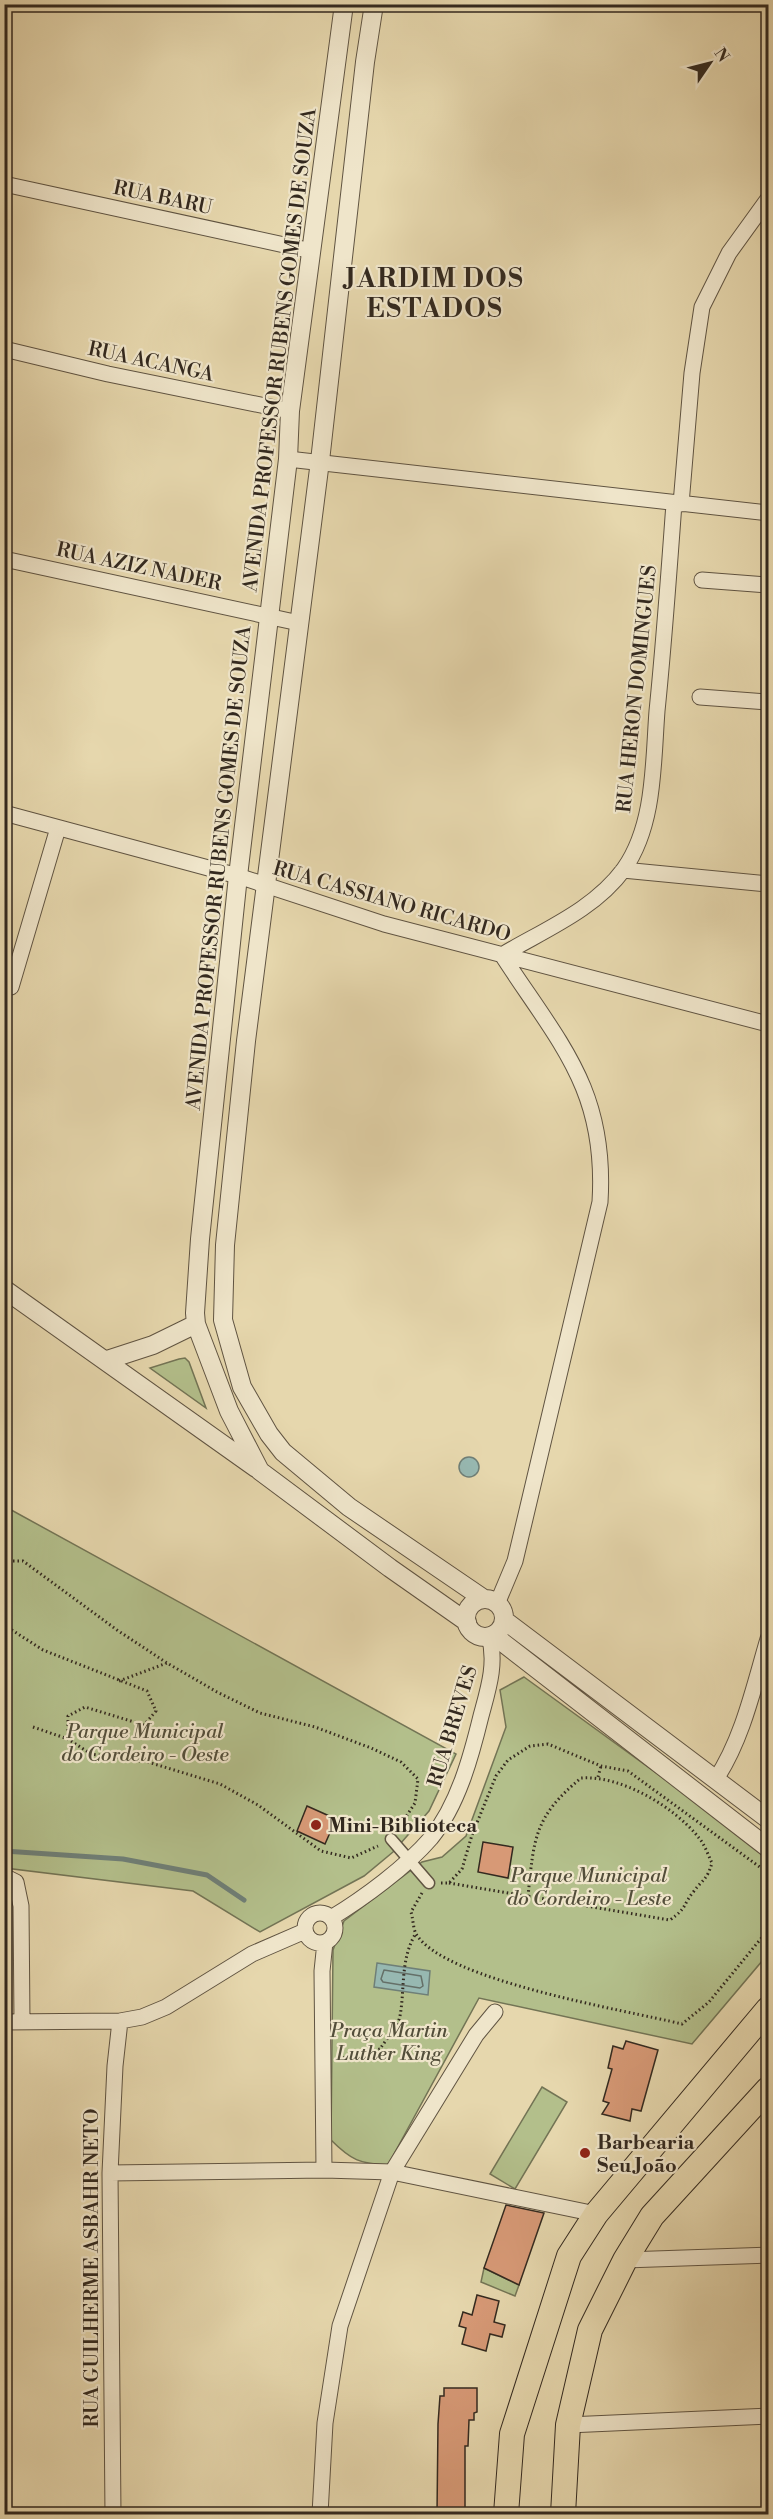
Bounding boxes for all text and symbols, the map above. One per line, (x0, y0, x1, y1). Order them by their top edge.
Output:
north arrow (680, 33, 740, 93)
text: N (710, 44, 733, 66)
street label: AVENIDA PROFESSOR RUBENS GOMES DE SOUZA (238, 106, 323, 594)
street label: RUA BARU (111, 176, 215, 221)
district label: JARDIM DOS ESTADOS (343, 263, 524, 325)
street label: RUA ACANGA (85, 337, 217, 388)
street label: RUA AZIZ NADER (54, 538, 225, 597)
street label: RUA HERON DOMINGUES (612, 564, 663, 814)
street label: AVENIDA PROFESSOR RUBENS GOMES DE SOUZA (182, 623, 258, 1113)
street label: RUA CASSIANO RICARDO (270, 856, 513, 948)
street label: RUA BREVES (423, 1663, 484, 1790)
park label: Parque Municipal do Cordeiro - Oeste (61, 1720, 229, 1768)
place label: Mini-Biblioteca (328, 1814, 477, 1839)
marker: Mini-Biblioteca (309, 1818, 323, 1832)
park label: Parque Municipal do Cordeiro - Leste (507, 1864, 672, 1912)
park label: Praça Martin Luther King (329, 2019, 449, 2067)
street label: RUA GUILHERME ASBAHR NETO (80, 2108, 105, 2428)
place label: Barbearia Seu João (597, 2131, 695, 2179)
marker: Barbearia Seu João (578, 2146, 592, 2160)

